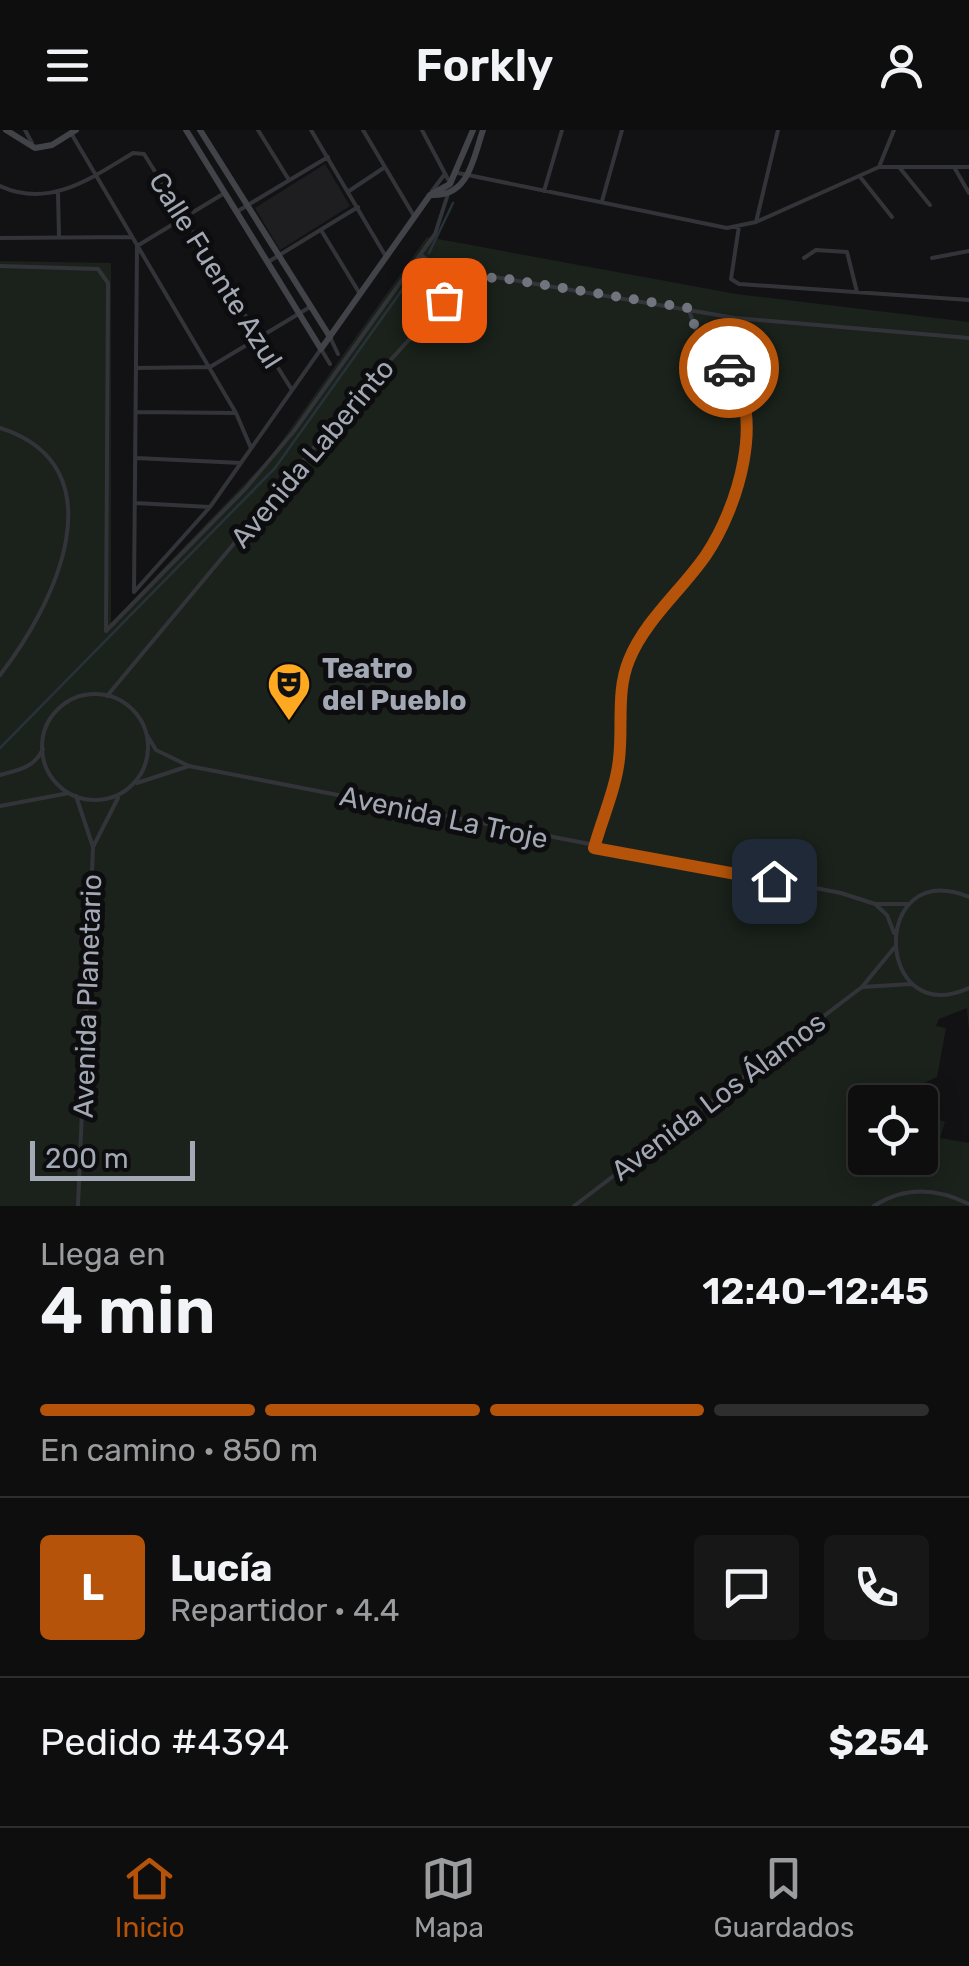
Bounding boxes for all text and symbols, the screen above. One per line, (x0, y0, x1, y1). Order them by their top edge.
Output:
icon: menu (40, 38, 95, 93)
icon: person (874, 38, 929, 93)
text: Forkly (416, 39, 553, 92)
street label: Calle Fuente Azul (142, 166, 289, 374)
pin (402, 258, 487, 343)
icon: bag (417, 273, 472, 328)
courier (679, 318, 779, 418)
icon: car (702, 341, 757, 396)
street label: Avenida Laberinto (224, 352, 401, 554)
place label: Teatro del Pueblo (322, 652, 467, 717)
theatre icon: Teatro del Pueblo (266, 661, 312, 722)
street label: Avenida La Troje (337, 779, 551, 856)
pin (732, 839, 817, 924)
icon: home (747, 854, 802, 909)
street label: Avenida Planetario (67, 874, 108, 1119)
street label: Avenida Los Álamos (605, 1005, 832, 1188)
map controls (848, 1085, 938, 1175)
button: locate (848, 1085, 938, 1175)
scale bar (30, 1136, 195, 1180)
text: 200 m (45, 1142, 129, 1175)
text: Llega en (40, 1235, 166, 1273)
text: 12:40–12:45 (702, 1268, 929, 1314)
text: 4 min (40, 1272, 216, 1349)
text: En camino · 850 m (40, 1431, 318, 1469)
button: chat (694, 1535, 799, 1640)
button: phone (824, 1535, 929, 1640)
text: Lucía (170, 1545, 272, 1591)
text: L (81, 1564, 104, 1610)
text: Repartidor · 4.4 (170, 1591, 400, 1629)
text: Pedido #4394 (40, 1719, 289, 1765)
text: $254 (828, 1719, 929, 1765)
tab: Inicio (115, 1851, 184, 1944)
tab: Mapa (414, 1851, 484, 1944)
tab: Guardados (713, 1851, 854, 1944)

